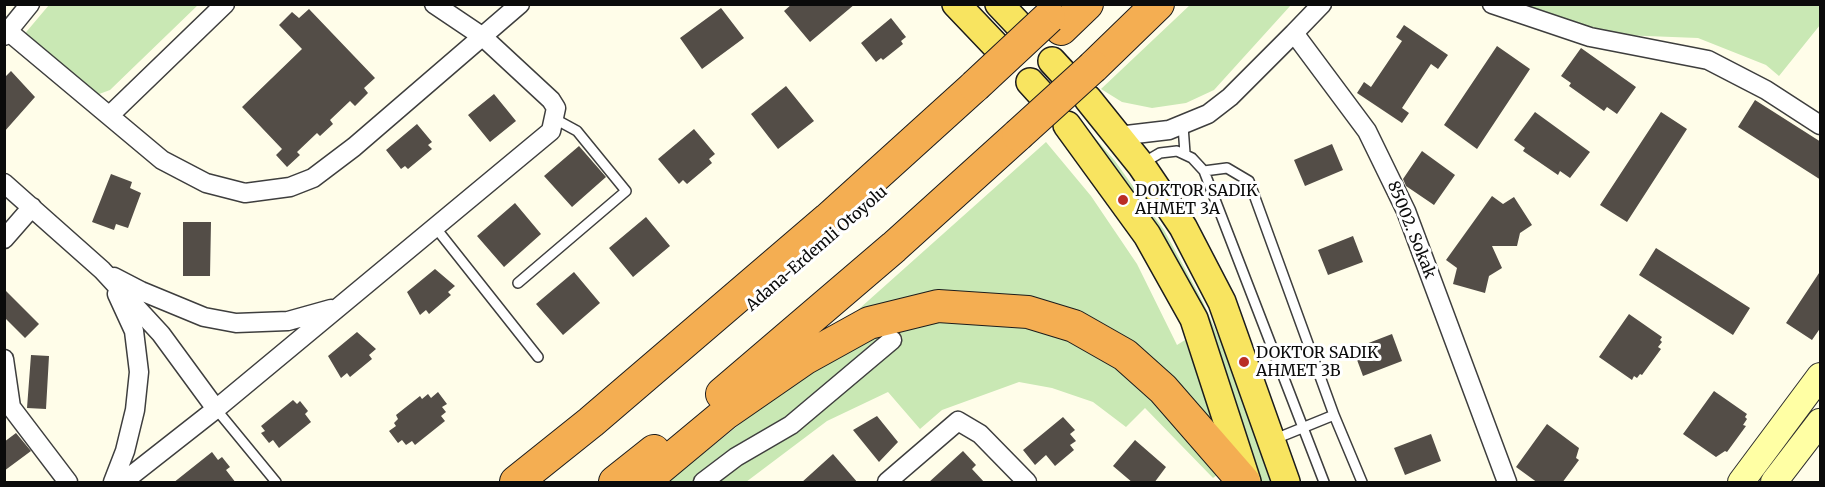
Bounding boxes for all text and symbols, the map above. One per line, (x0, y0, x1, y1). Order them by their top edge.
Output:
street label: 85002. Sokak (1383, 179, 1439, 281)
place label: DOKTOR SADIK AHMET 3A (1135, 181, 1257, 219)
street label: Adana-Erdemli Otoyolu (743, 182, 891, 316)
marker: DOKTOR SADIK AHMET 3A (1116, 193, 1130, 207)
place label: DOKTOR SADIK AHMET 3B (1256, 343, 1378, 381)
marker: DOKTOR SADIK AHMET 3B (1237, 355, 1251, 369)

